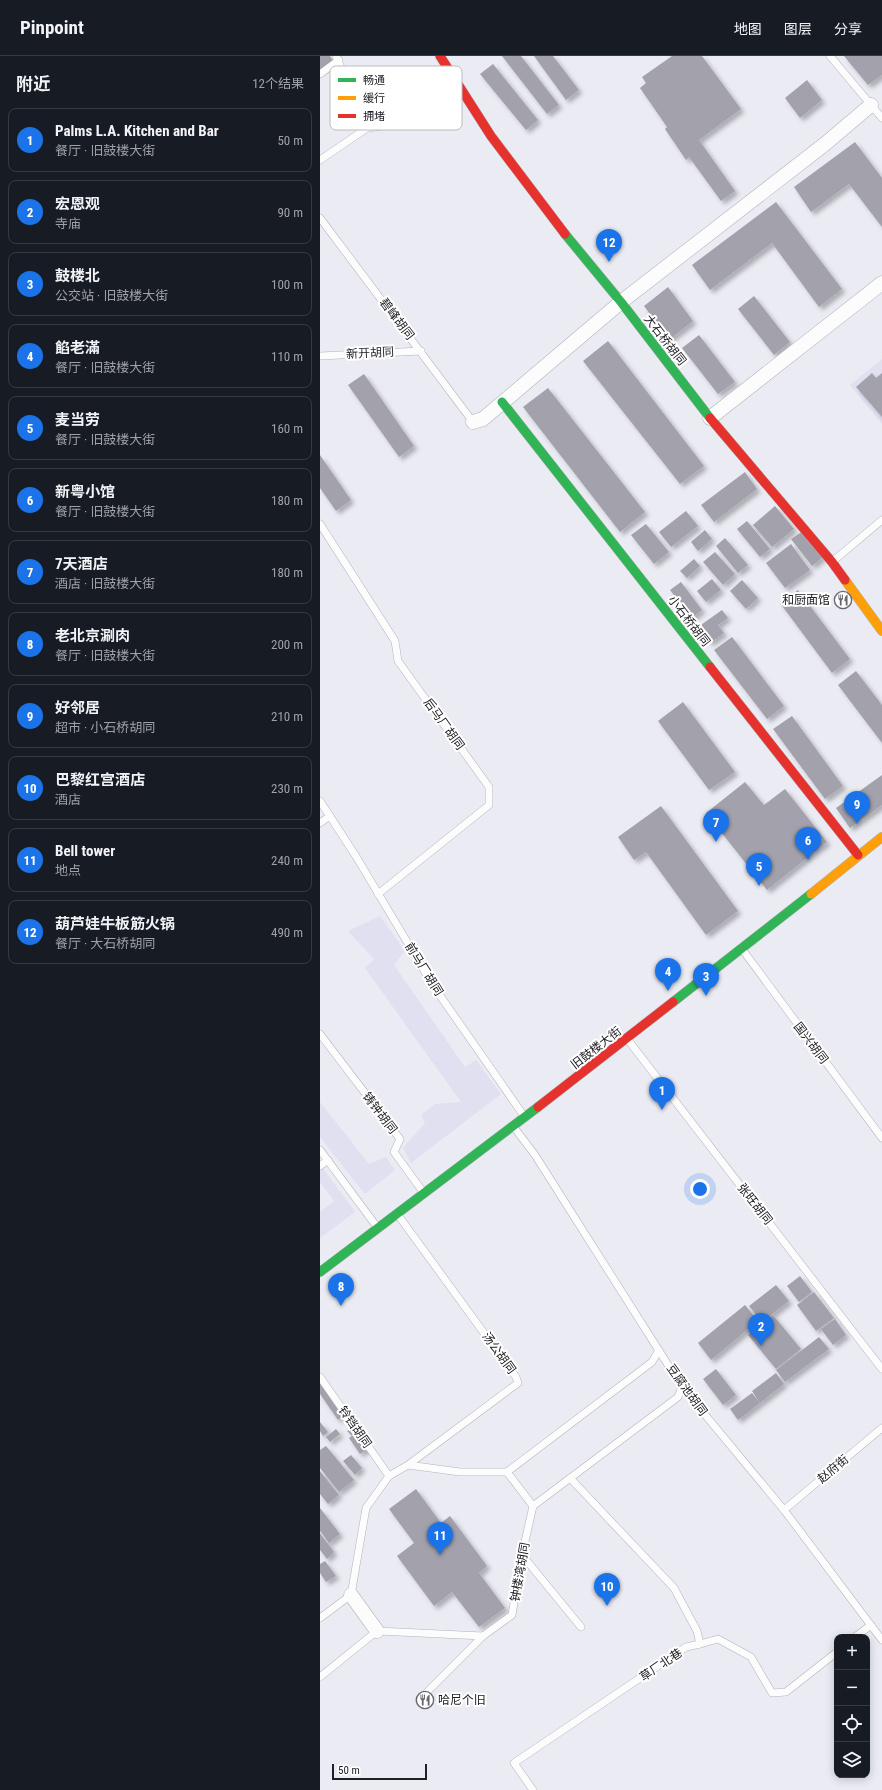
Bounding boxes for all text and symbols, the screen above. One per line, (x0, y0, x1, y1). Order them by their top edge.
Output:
text: Pinpoint (20, 16, 84, 39)
text: 地图 (734, 21, 762, 37)
text: 图层 (784, 21, 812, 37)
text: 分享 (834, 21, 862, 37)
legend (330, 66, 462, 130)
text: 附近 (16, 74, 50, 94)
text: 畅通 (363, 74, 385, 87)
text: 12个结果 (252, 76, 304, 91)
text: 缓行 (363, 92, 385, 105)
text: 拥堵 (363, 110, 385, 123)
text: Palms L.A. Kitchen and Bar (55, 122, 219, 140)
text: 1 (27, 133, 33, 148)
text: 50 m (277, 133, 303, 148)
text: 餐厅 · 旧鼓楼大街 (55, 143, 155, 158)
text: 宏恩观 (55, 195, 100, 213)
text: 2 (27, 205, 33, 220)
text: 90 m (277, 205, 303, 220)
text: 寺庙 (55, 216, 81, 231)
pin: 12 (596, 229, 622, 262)
text: 鼓楼北 (55, 267, 100, 285)
text: 3 (27, 277, 33, 292)
text: 100 m (271, 277, 303, 292)
text: 公交站 · 旧鼓楼大街 (55, 288, 168, 303)
street label: 碧峰胡同 (377, 296, 417, 342)
street label: 大石桥胡同 (641, 312, 689, 368)
text: 餡老滿 (55, 339, 100, 357)
street label: 新开胡同 (346, 345, 394, 361)
text: 4 (27, 349, 33, 364)
text: 110 m (271, 349, 303, 364)
text: 餐厅 · 旧鼓楼大街 (55, 360, 155, 375)
text: 麦当劳 (55, 411, 100, 429)
text: 5 (27, 421, 33, 436)
text: 160 m (271, 421, 303, 436)
text: 餐厅 · 旧鼓楼大街 (55, 432, 155, 447)
text: 新粤小馆 (55, 483, 115, 501)
text: 6 (27, 493, 33, 508)
text: 180 m (271, 493, 303, 508)
text: 餐厅 · 旧鼓楼大街 (55, 504, 155, 519)
text: 7天酒店 (55, 555, 108, 573)
text: 7 (27, 565, 33, 580)
text: 180 m (271, 565, 303, 580)
text: 酒店 · 旧鼓楼大街 (55, 576, 155, 591)
restaurant icon: 和厨面馆 (833, 590, 853, 610)
street label: 小石桥胡同 (665, 593, 713, 649)
place label: 和厨面馆 (782, 593, 830, 607)
text: 老北京涮肉 (55, 627, 130, 645)
text: 8 (27, 637, 33, 652)
text: 200 m (271, 637, 303, 652)
text: 餐厅 · 旧鼓楼大街 (55, 648, 155, 663)
street label: 后马厂胡同 (421, 696, 467, 752)
text: 好邻居 (55, 699, 100, 717)
text: 9 (27, 709, 33, 724)
text: 210 m (271, 709, 303, 724)
text: 超市 · 小石桥胡同 (55, 720, 155, 735)
text: 巴黎红宫酒店 (55, 771, 145, 789)
text: 10 (23, 781, 37, 796)
text: 230 m (271, 781, 303, 796)
pin: 9 (844, 791, 870, 824)
text: 酒店 (55, 792, 81, 807)
pin: 7 (703, 809, 729, 842)
pin: 6 (795, 827, 821, 860)
text: Bell tower (55, 842, 115, 860)
text: 11 (23, 853, 37, 868)
text: 240 m (271, 853, 303, 868)
pin: 5 (746, 853, 772, 886)
text: 地点 (55, 863, 81, 878)
text: 葫芦娃牛板筋火锅 (55, 915, 175, 933)
text: 12 (23, 925, 37, 940)
text: 490 m (271, 925, 303, 940)
text: 餐厅 · 大石桥胡同 (55, 936, 155, 951)
street label: 前马厂胡同 (402, 940, 446, 998)
pin: 4 (655, 958, 681, 991)
pin: 3 (693, 963, 719, 996)
street label: 国兴胡同 (791, 1020, 831, 1066)
street label: 旧鼓楼大街 (568, 1024, 624, 1072)
pin: 1 (649, 1077, 675, 1110)
street label: 铸钟胡同 (360, 1090, 400, 1136)
your location (690, 1179, 710, 1199)
street label: 张旺胡同 (735, 1181, 775, 1227)
pin: 8 (328, 1273, 354, 1306)
pin: 2 (748, 1313, 774, 1346)
street label: 汤公胡同 (479, 1329, 519, 1377)
street label: 豆腐池胡同 (664, 1362, 710, 1418)
street label: 铃铛胡同 (335, 1403, 375, 1451)
street label: 赵府街 (815, 1452, 851, 1486)
pin: 11 (427, 1522, 453, 1555)
street label: 钟楼湾胡同 (508, 1541, 532, 1603)
pin: 10 (594, 1573, 620, 1606)
map controls (834, 1634, 870, 1778)
button: + (834, 1634, 870, 1670)
street label: 草厂北巷 (637, 1646, 685, 1684)
button: − (834, 1670, 870, 1706)
restaurant icon: 哈尼个旧 (415, 1690, 435, 1710)
place label: 哈尼个旧 (438, 1693, 486, 1707)
button: locate (834, 1706, 870, 1742)
button: layers (834, 1742, 870, 1778)
scale bar (332, 1762, 427, 1781)
text: 50 m (338, 1764, 360, 1777)

